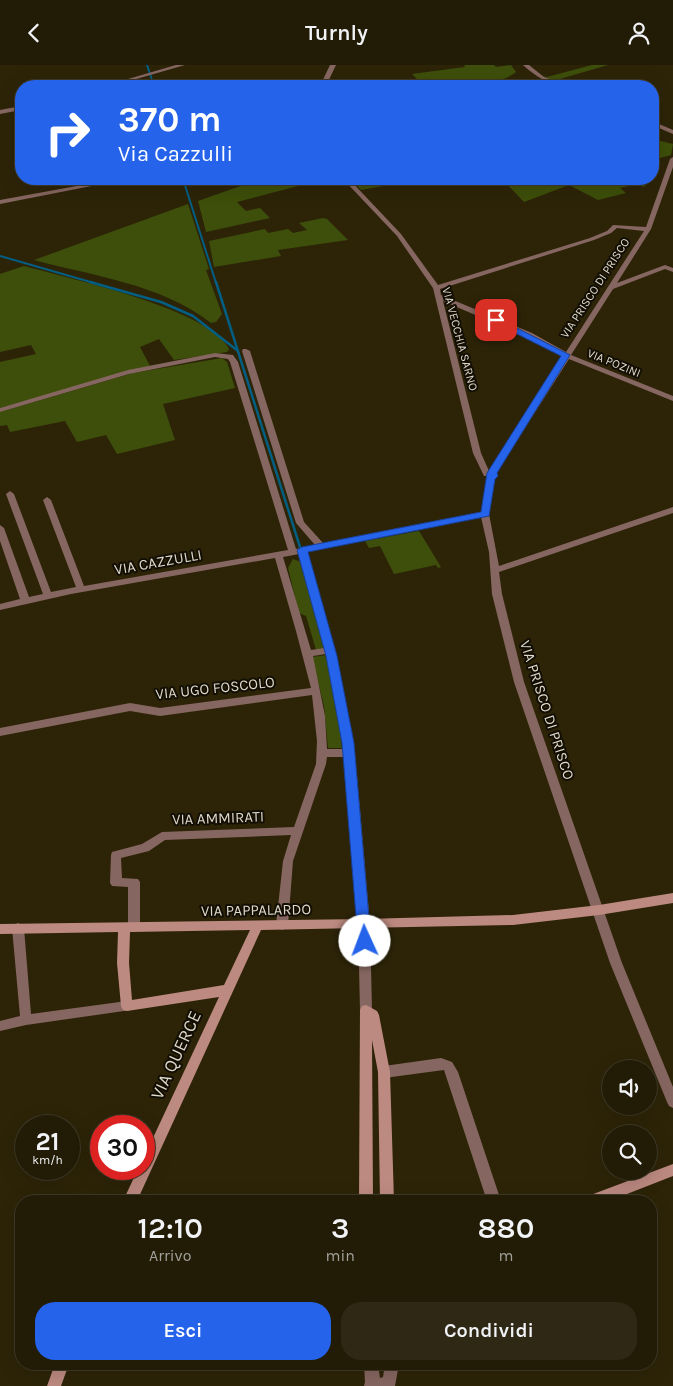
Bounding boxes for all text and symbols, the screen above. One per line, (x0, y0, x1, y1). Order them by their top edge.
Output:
icon: back (20, 19, 48, 47)
icon: person (625, 19, 653, 47)
text: Turnly (305, 20, 368, 46)
text: 370 m (118, 99, 221, 140)
icon: right (35, 100, 100, 165)
text: Via Cazzulli (118, 141, 233, 167)
street label: VIA PRISCO DI PRISCO (557, 235, 633, 341)
street label: VIA VECCHIA SARNO (439, 286, 481, 393)
pin (475, 299, 517, 341)
icon: arrive (482, 306, 510, 334)
street label: VIA POZINI (585, 346, 643, 380)
street label: VIA CAZZULLI (113, 545, 203, 579)
street label: VIA PRISCO DI PRISCO (516, 638, 578, 782)
street label: VIA UGO FOSCOLO (155, 673, 275, 703)
street label: VIA AMMIRATI (172, 807, 264, 829)
street label: VIA PAPPALARDO (201, 900, 311, 920)
position arrow (338, 914, 390, 966)
street label: VIA QUERCE (146, 1007, 206, 1103)
map controls (602, 1060, 657, 1180)
button: sound (602, 1060, 657, 1115)
speed limit sign: 30 (90, 1115, 155, 1180)
button: search (602, 1125, 657, 1180)
text: 21 (35, 1127, 60, 1156)
text: km/h (32, 1153, 63, 1167)
text: 12:10 (138, 1210, 203, 1246)
text: 3 (331, 1210, 349, 1246)
text: 880 (477, 1210, 534, 1246)
text: Arrivo (149, 1246, 191, 1265)
text: min (326, 1246, 355, 1265)
text: m (498, 1246, 513, 1265)
button: Esci (35, 1302, 331, 1360)
button: Condividi (341, 1302, 637, 1360)

